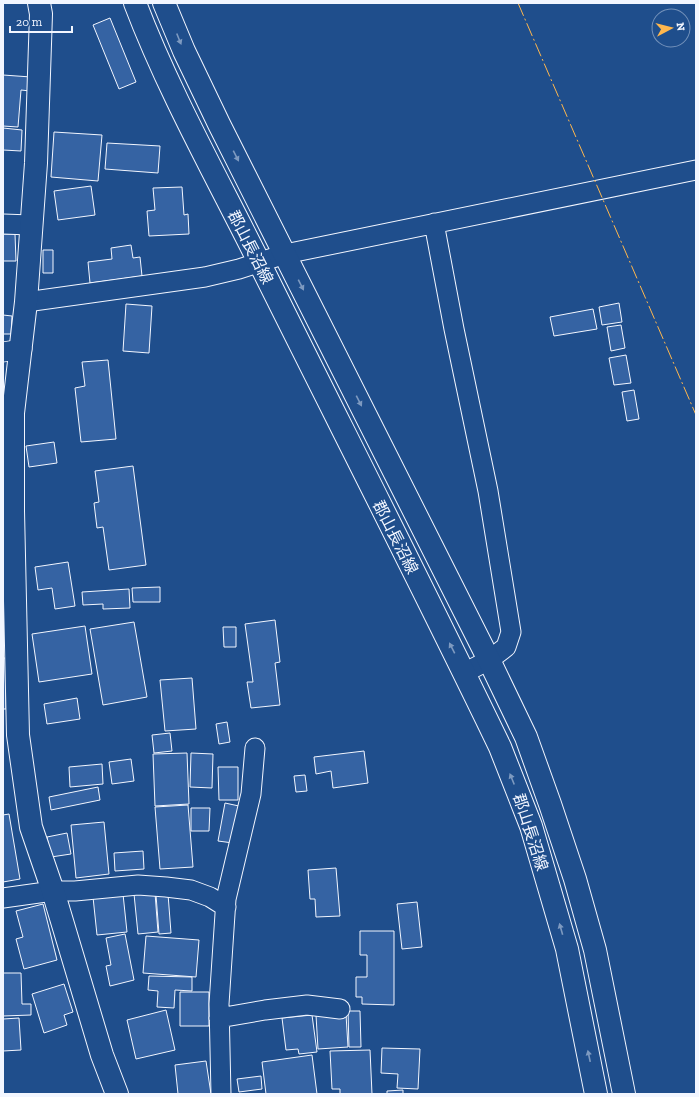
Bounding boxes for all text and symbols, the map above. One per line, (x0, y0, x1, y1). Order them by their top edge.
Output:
scale bar (10, 8, 72, 34)
north arrow (651, 8, 691, 48)
text: 20 m (16, 15, 43, 29)
text: N (673, 22, 687, 32)
one-way arrow (177, 34, 183, 46)
one-way arrow (233, 150, 239, 162)
street label: 郡山長沼線 (224, 207, 277, 287)
one-way arrow (298, 279, 304, 290)
one-way arrow (356, 395, 362, 406)
street label: 郡山長沼線 (369, 497, 422, 577)
one-way arrow (449, 642, 455, 654)
one-way arrow (509, 772, 515, 784)
street label: 郡山長沼線 (509, 791, 552, 873)
one-way arrow (558, 923, 564, 935)
one-way arrow (585, 1050, 591, 1062)

